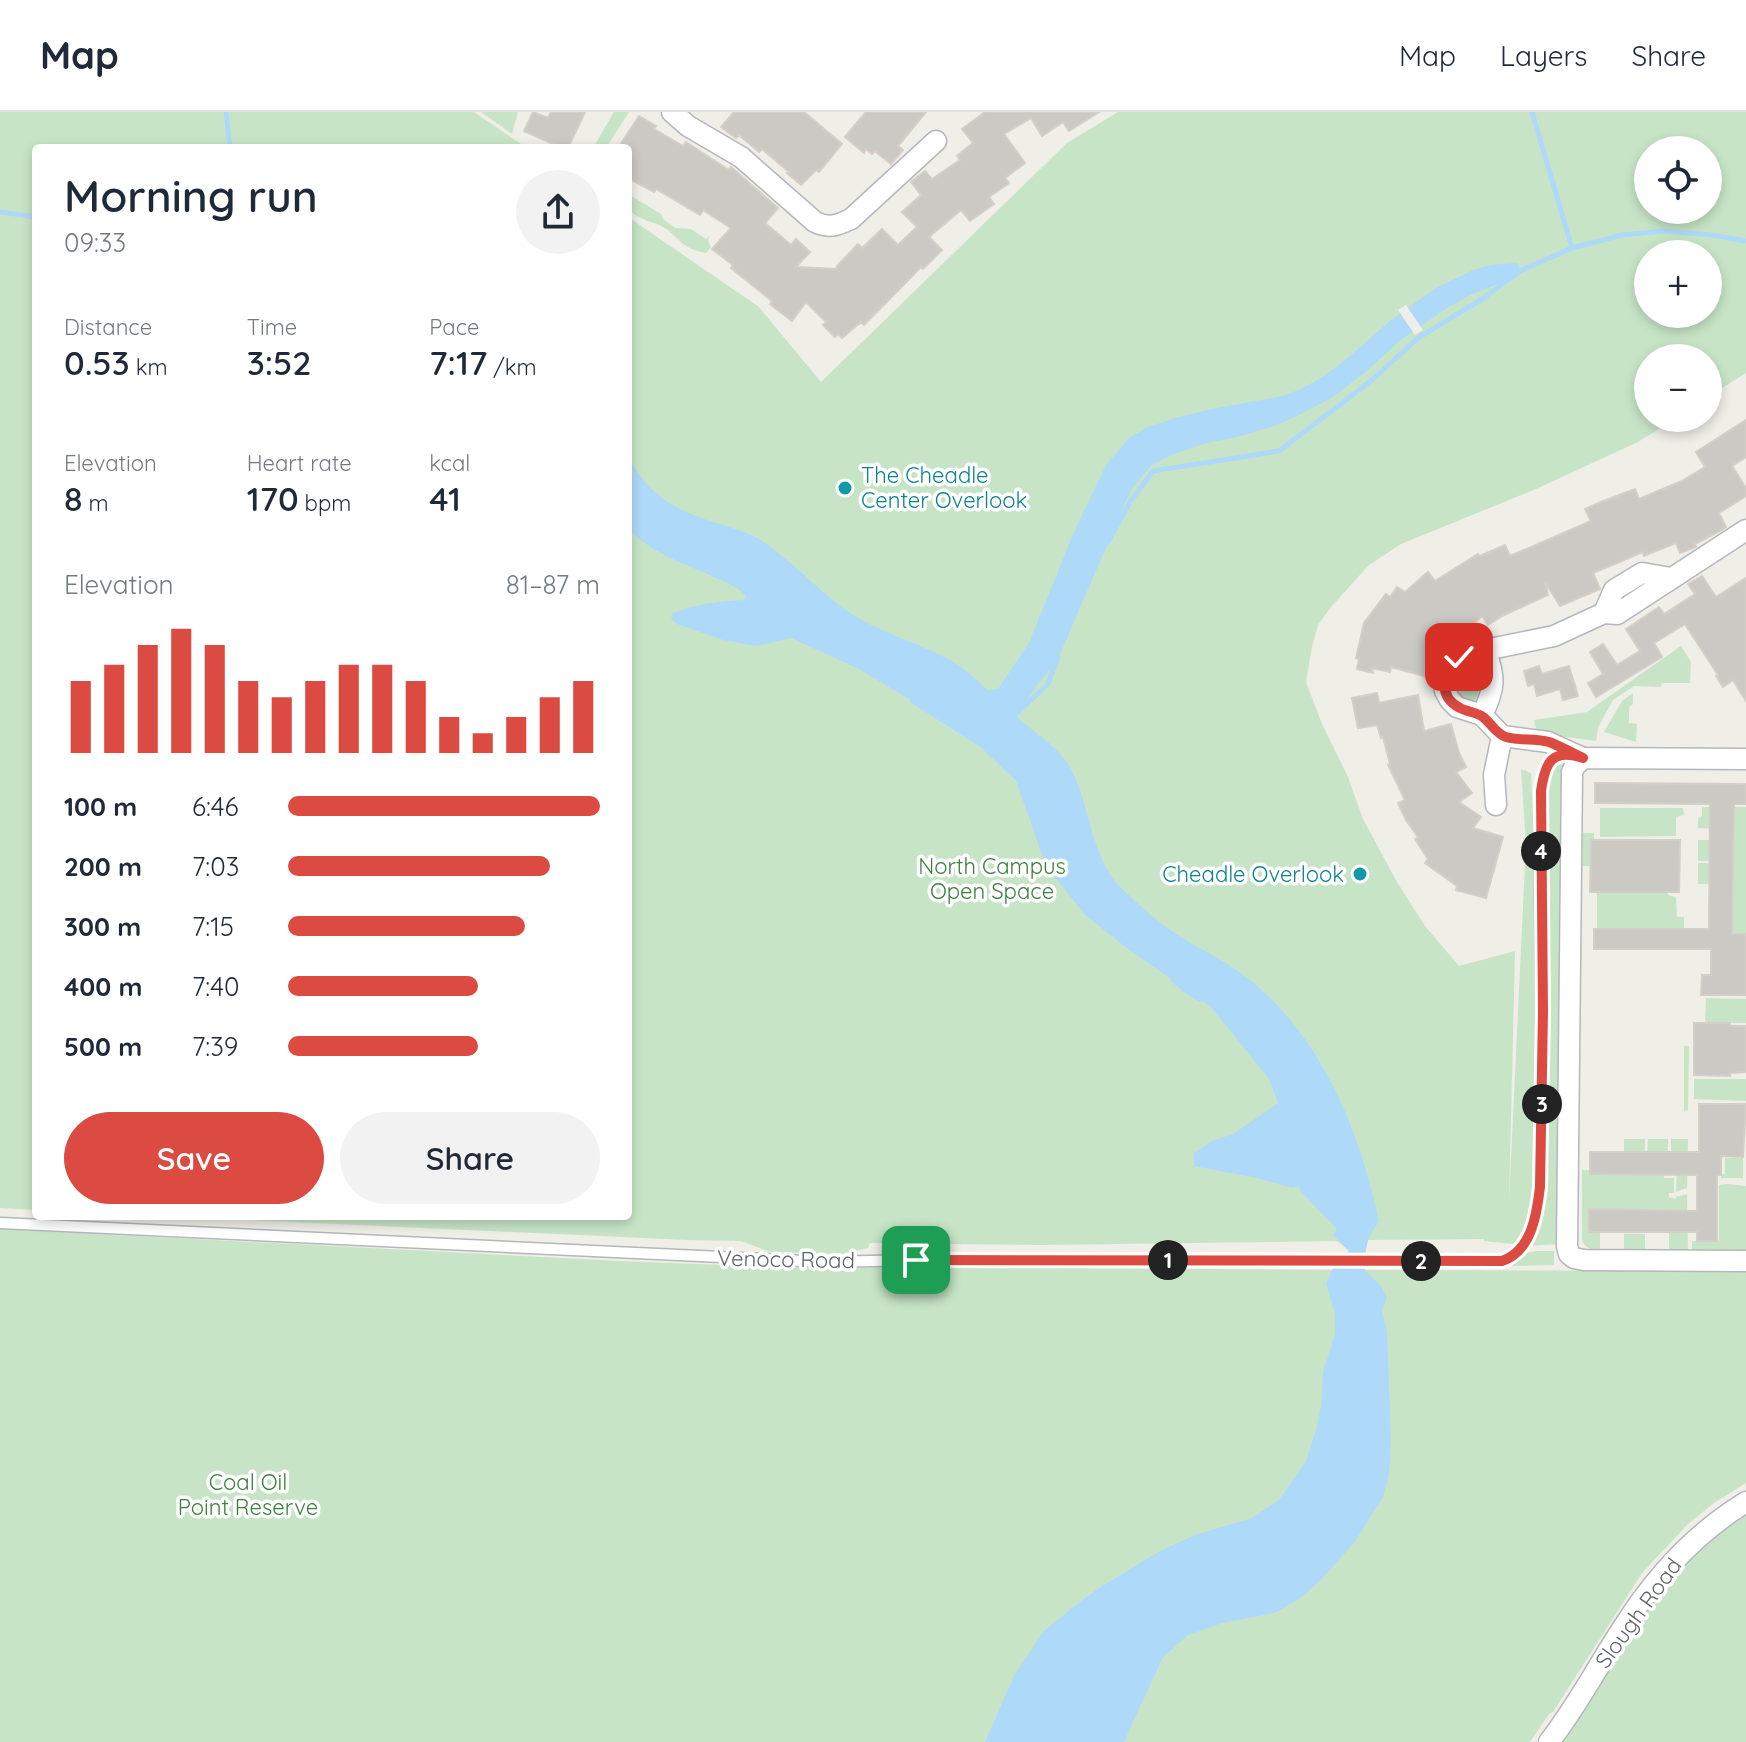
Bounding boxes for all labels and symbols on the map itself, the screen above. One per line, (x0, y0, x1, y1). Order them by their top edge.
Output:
place label: The Cheadle Center Overlook (861, 461, 1027, 514)
marker: The Cheadle Center Overlook (836, 479, 854, 497)
pin (1425, 623, 1493, 691)
pin: 4 (1521, 831, 1561, 871)
park label: North Campus Open Space (918, 852, 1066, 905)
place label: Cheadle Overlook (1162, 860, 1344, 888)
marker: Cheadle Overlook (1351, 865, 1369, 883)
pin: 3 (1522, 1084, 1562, 1124)
pin (882, 1226, 950, 1294)
pin: 1 (1148, 1240, 1188, 1280)
pin: 2 (1401, 1241, 1441, 1281)
street label: Venoco Road (717, 1244, 855, 1274)
park label: Coal Oil Point Reserve (178, 1468, 318, 1521)
street label: Slough Road (1589, 1552, 1687, 1674)

